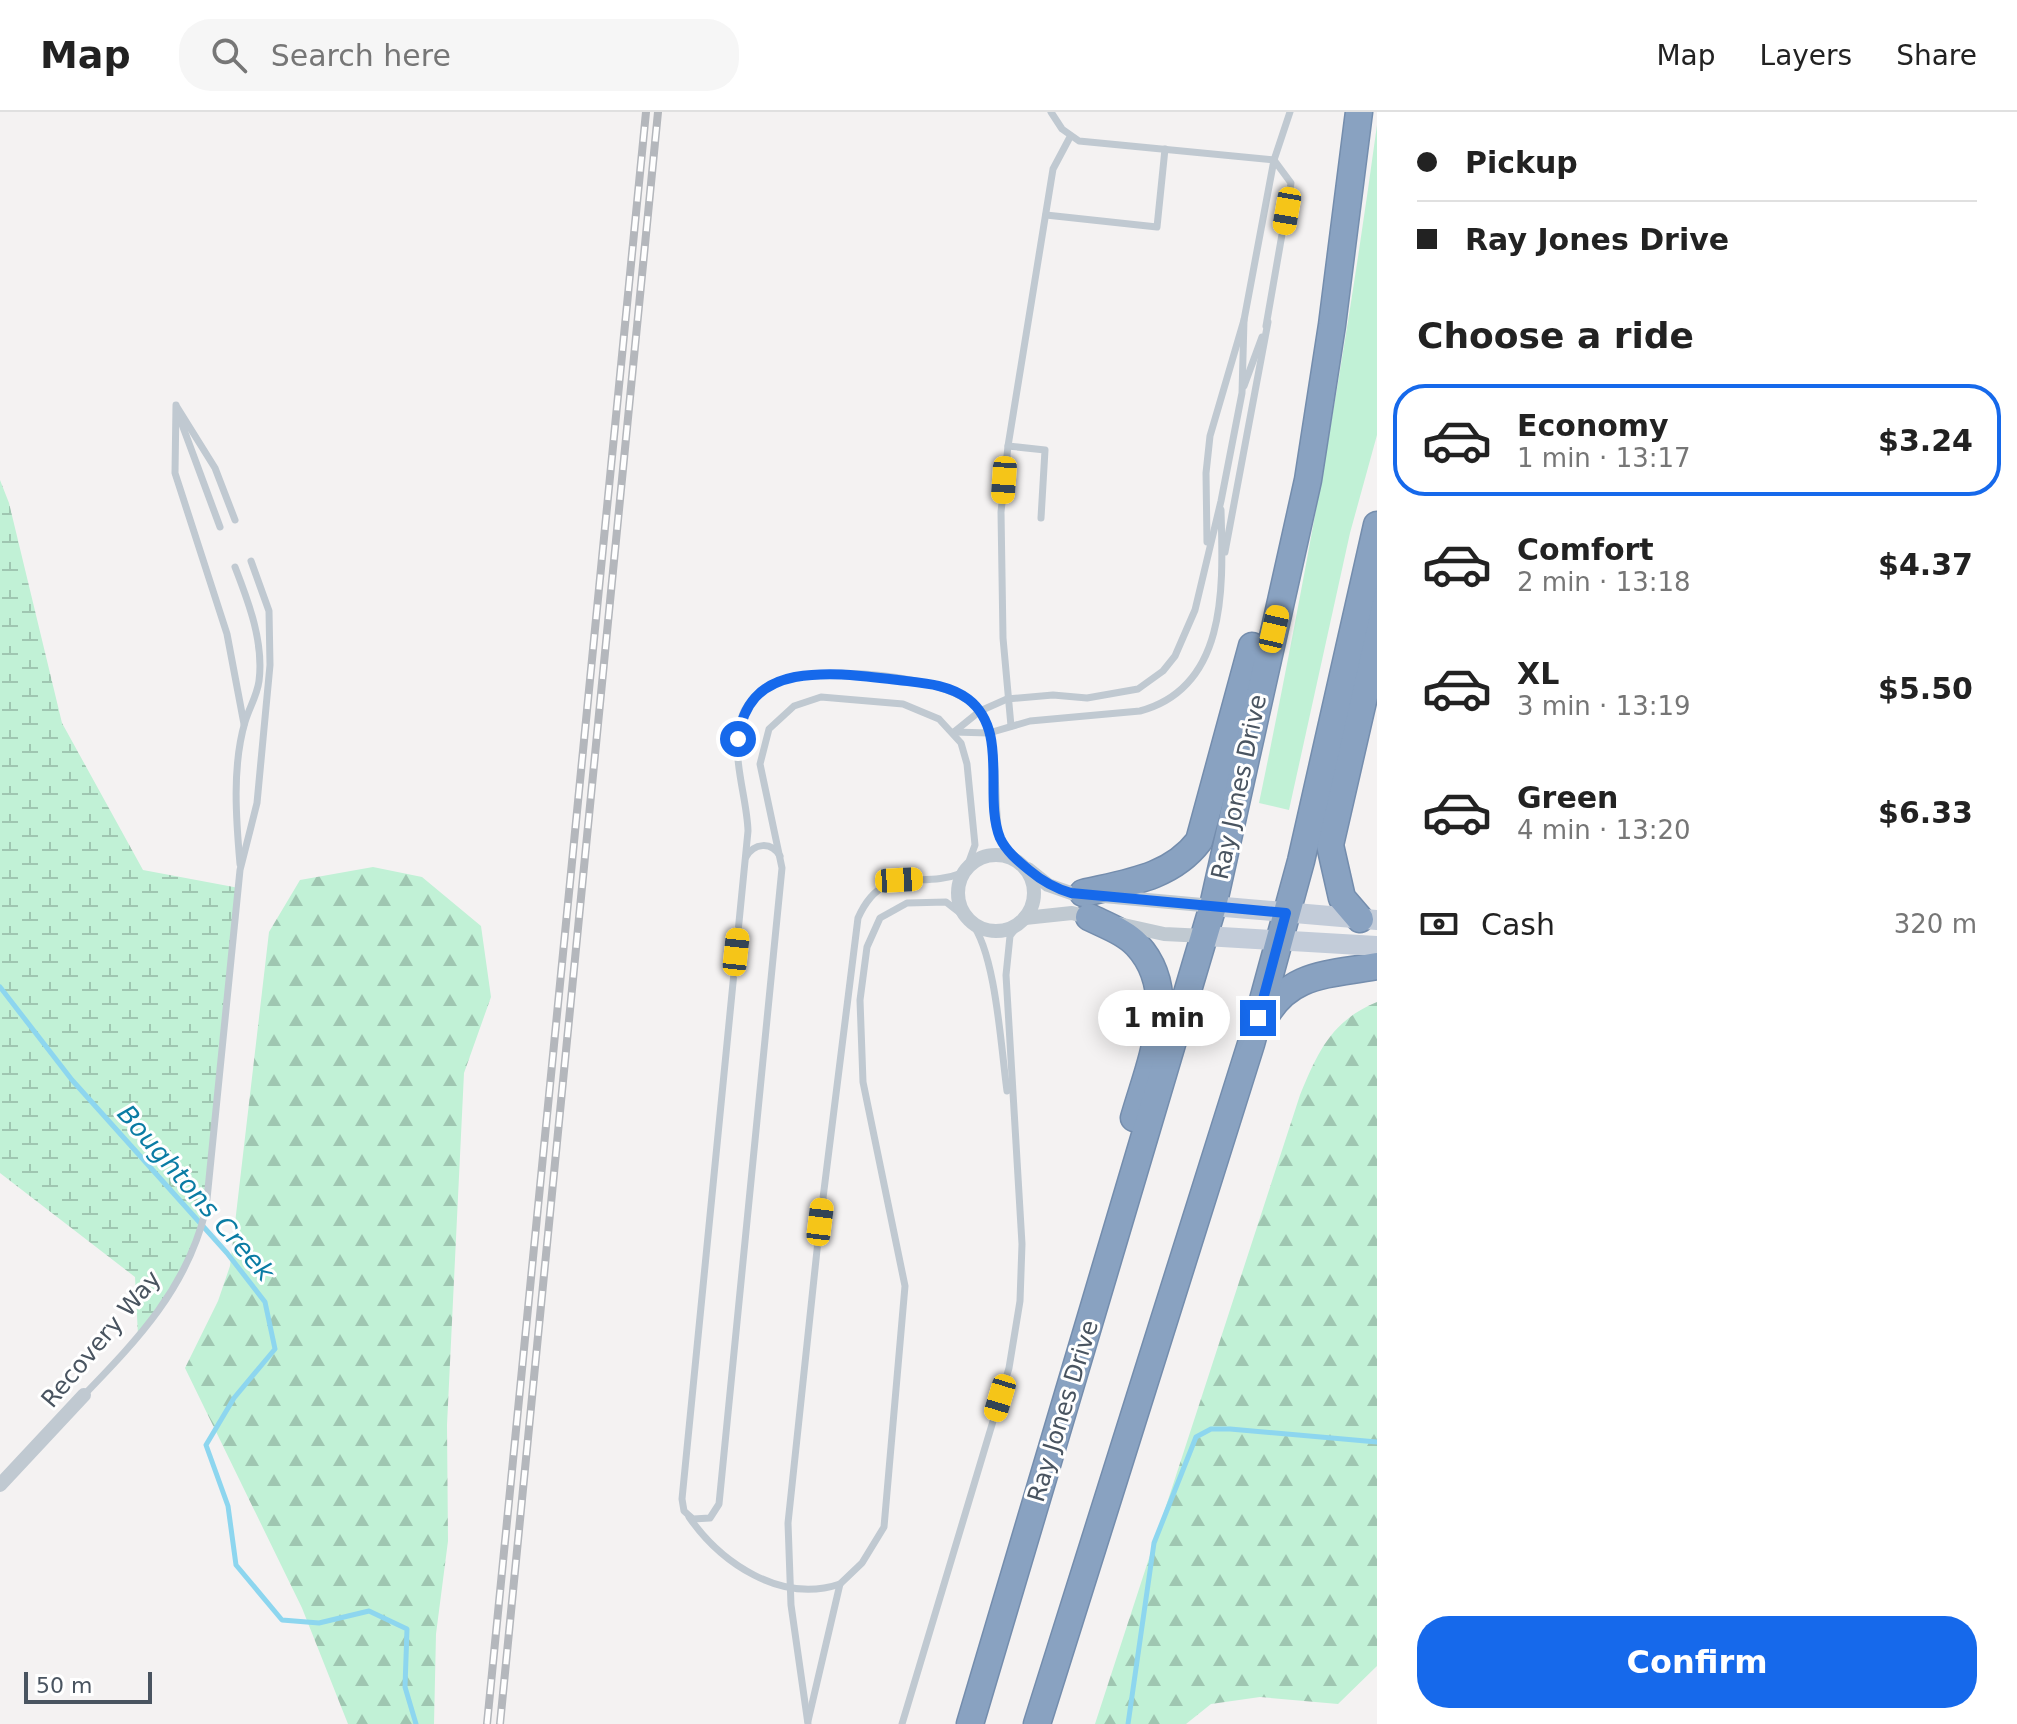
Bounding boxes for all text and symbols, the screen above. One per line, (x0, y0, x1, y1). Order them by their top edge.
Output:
search box (179, 19, 739, 91)
text: Map (40, 33, 131, 77)
icon: search (207, 33, 251, 77)
text: Search here (271, 38, 451, 73)
text: Map (1656, 39, 1716, 72)
text: Layers (1760, 39, 1852, 72)
text: Share (1896, 39, 1977, 72)
text: Pickup (1465, 145, 1578, 180)
car (1271, 185, 1303, 237)
text: Ray Jones Drive (1465, 222, 1729, 257)
text: Choose a ride (1417, 315, 1694, 356)
icon: car (1421, 404, 1493, 476)
text: Economy (1517, 408, 1669, 443)
text: $3.24 (1878, 423, 1973, 458)
text: 1 min · 13:17 (1517, 443, 1691, 473)
car (990, 455, 1018, 505)
icon: car (1421, 528, 1493, 600)
text: Comfort (1517, 532, 1654, 567)
text: $4.37 (1878, 547, 1973, 582)
text: 2 min · 13:18 (1517, 567, 1691, 597)
car (1257, 603, 1291, 655)
icon: car (1421, 652, 1493, 724)
text: XL (1517, 656, 1559, 691)
text: $5.50 (1878, 671, 1973, 706)
text: 3 min · 13:19 (1517, 691, 1691, 721)
street label: Ray Jones Drive (1206, 692, 1272, 882)
route start (720, 721, 756, 757)
icon: car (1421, 776, 1493, 848)
text: Green (1517, 780, 1618, 815)
text: $6.33 (1878, 795, 1973, 830)
text: 4 min · 13:20 (1517, 815, 1691, 845)
car (874, 867, 924, 893)
icon: cash (1417, 902, 1461, 946)
text: Cash (1481, 907, 1555, 942)
text: 320 m (1894, 909, 1977, 939)
car (722, 927, 750, 977)
callout: 1 min (1098, 990, 1230, 1046)
route end (1240, 1000, 1276, 1036)
text: 1 min (1123, 1003, 1205, 1033)
water label: Boughtons Creek (111, 1099, 281, 1288)
car (805, 1197, 835, 1247)
street label: Recovery Way (36, 1265, 166, 1413)
street label: Ray Jones Drive (1022, 1317, 1104, 1505)
car (982, 1372, 1018, 1424)
button: Confirm (1417, 1616, 1977, 1708)
scale bar (24, 1668, 152, 1704)
text: 50 m (36, 1673, 92, 1698)

